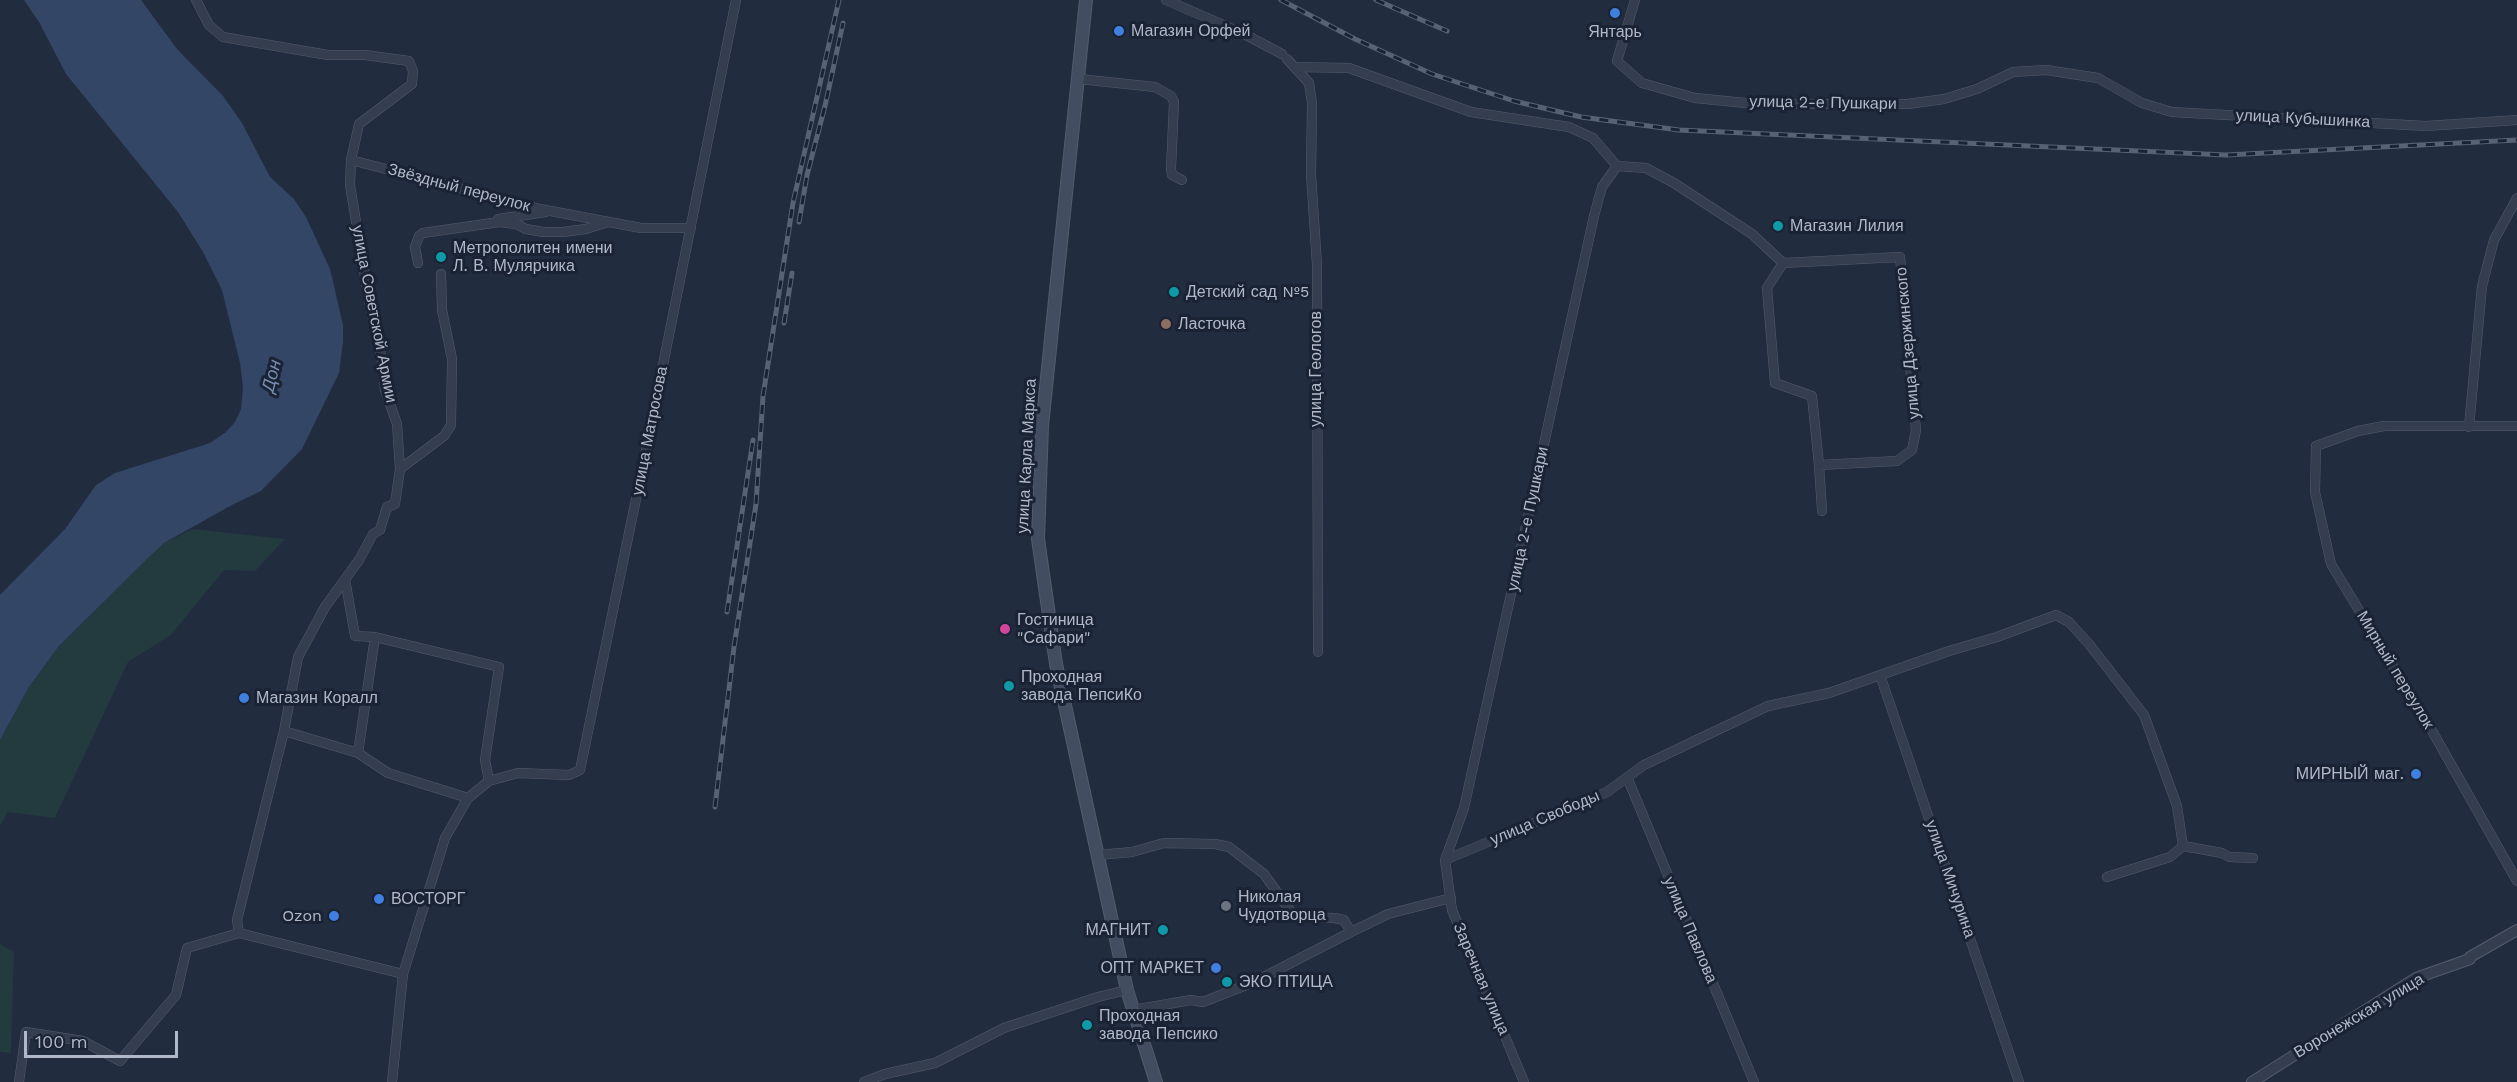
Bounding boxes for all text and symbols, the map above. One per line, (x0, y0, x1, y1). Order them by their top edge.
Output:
marker: Янтарь (1608, 6, 1622, 20)
place label: Магазин Орфей (1131, 21, 1251, 41)
place label: Янтарь (1588, 22, 1642, 42)
marker: Магазин Орфей (1112, 24, 1126, 38)
street label: улица 2-е Пушкари (1749, 92, 1897, 114)
street label: улица Кубышинка (2235, 106, 2371, 132)
street label: Звёздный переулок (386, 160, 532, 216)
place label: Магазин Лилия (1790, 216, 1904, 236)
marker: Магазин Лилия (1771, 219, 1785, 233)
street label: улица Советской Армии (347, 224, 401, 404)
place label: Метрополитен имени Л. В. Мулярчика (453, 238, 612, 276)
marker: Метрополитен имени Л. В. Мулярчика (434, 250, 448, 264)
street label: улица Дзержинского (1892, 266, 1924, 420)
place label: Детский сад №5 (1186, 282, 1309, 302)
marker: Детский сад №5 (1167, 285, 1181, 299)
street label: улица Геологов (1306, 311, 1326, 427)
place label: Ласточка (1178, 314, 1246, 334)
marker: Ласточка (1159, 317, 1173, 331)
water label: Дон (258, 358, 286, 394)
street label: улица Матросова (628, 365, 672, 497)
street label: улица Карла Маркса (1013, 378, 1041, 534)
street label: улица 2-е Пушкари (1503, 445, 1553, 593)
street label: Мирный переулок (2352, 608, 2438, 732)
place label: Гостиница "Сафари" (1017, 610, 1094, 648)
marker: Гостиница "Сафари" (998, 622, 1012, 636)
place label: Проходная завода ПепсиКо (1021, 667, 1142, 705)
marker: Проходная завода ПепсиКо (1002, 679, 1016, 693)
place label: Магазин Коралл (256, 688, 378, 708)
marker: Магазин Коралл (237, 691, 251, 705)
place label: МИРНЫЙ маг. (2296, 764, 2404, 784)
marker: МИРНЫЙ маг. (2409, 767, 2423, 781)
street label: улица Свободы (1488, 786, 1602, 850)
street label: улица Мичурина (1921, 818, 1979, 940)
street label: улица Павлова (1659, 874, 1721, 986)
place label: Николая Чудотворца (1238, 887, 1326, 925)
place label: ВОСТОРГ (391, 889, 465, 909)
marker: ВОСТОРГ (372, 892, 386, 906)
marker: Николая Чудотворца (1219, 899, 1233, 913)
place label: Ozon (282, 906, 322, 926)
marker: Ozon (327, 909, 341, 923)
place label: МАГНИТ (1086, 920, 1151, 940)
street label: Заречная улица (1449, 920, 1513, 1038)
marker: МАГНИТ (1156, 923, 1170, 937)
place label: ОПТ МАРКЕТ (1100, 958, 1204, 978)
marker: ОПТ МАРКЕТ (1209, 961, 1223, 975)
street label: Воронежская улица (2291, 970, 2427, 1062)
place label: ЭКО ПТИЦА (1239, 972, 1333, 992)
marker: ЭКО ПТИЦА (1220, 975, 1234, 989)
place label: Проходная завода Пепсико (1099, 1006, 1218, 1044)
marker: Проходная завода Пепсико (1080, 1018, 1094, 1032)
scale bar (27, 1019, 182, 1057)
text: 100 m (35, 1031, 88, 1052)

